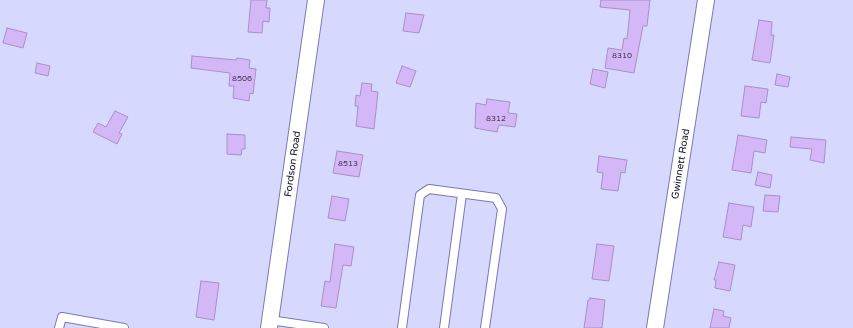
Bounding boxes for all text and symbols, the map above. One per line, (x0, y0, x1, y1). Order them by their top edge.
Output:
house number: 8310 (612, 51, 632, 61)
house number: 8506 (232, 74, 252, 84)
house number: 8312 (486, 114, 506, 124)
street label: Gwinnett Road (670, 128, 692, 200)
street label: Fordson Road (282, 130, 304, 198)
house number: 8513 (338, 159, 358, 169)

